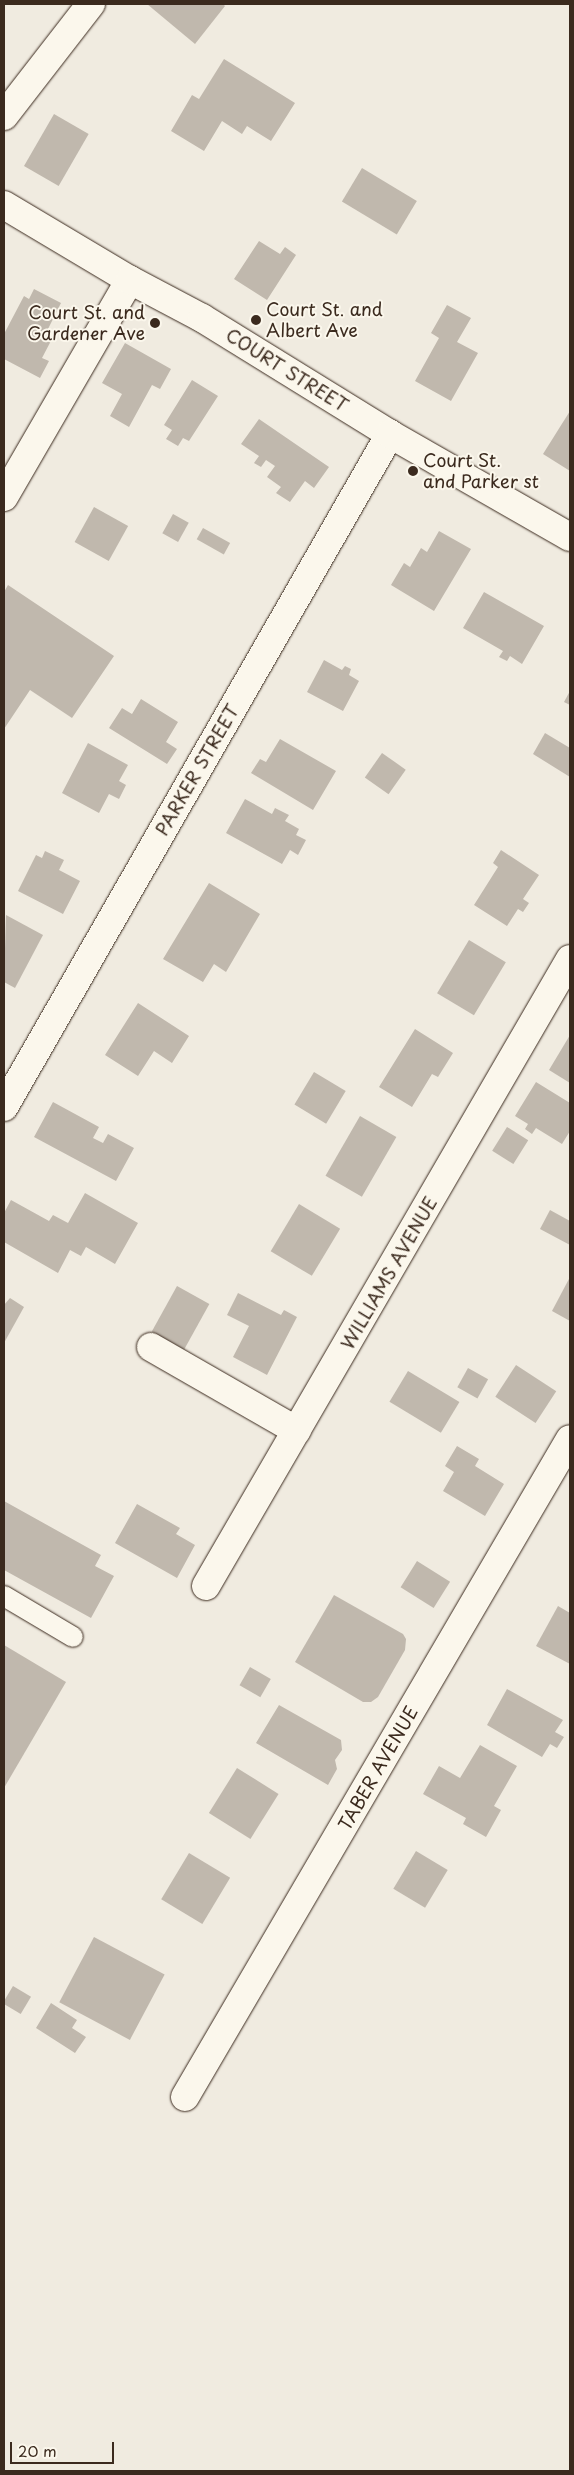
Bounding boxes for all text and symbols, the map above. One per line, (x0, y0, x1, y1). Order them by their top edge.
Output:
place label: Court St. and Albert Ave (266, 299, 383, 342)
place label: Court St. and Gardener Ave (26, 302, 145, 344)
marker: Court St. and Albert Ave (250, 314, 262, 326)
marker: Court St. and Gardener Ave (149, 317, 161, 329)
street label: COURT STREET (221, 323, 353, 417)
place label: Court St. and Parker st (423, 450, 541, 492)
marker: Court St. and Parker st (407, 465, 419, 477)
street label: PARKER STREET (150, 700, 244, 840)
street label: WILLIAMS AVENUE (336, 1193, 442, 1353)
street label: TABER AVENUE (333, 1702, 423, 1834)
scale bar (12, 2432, 116, 2464)
text: 20 m (18, 2439, 57, 2462)

